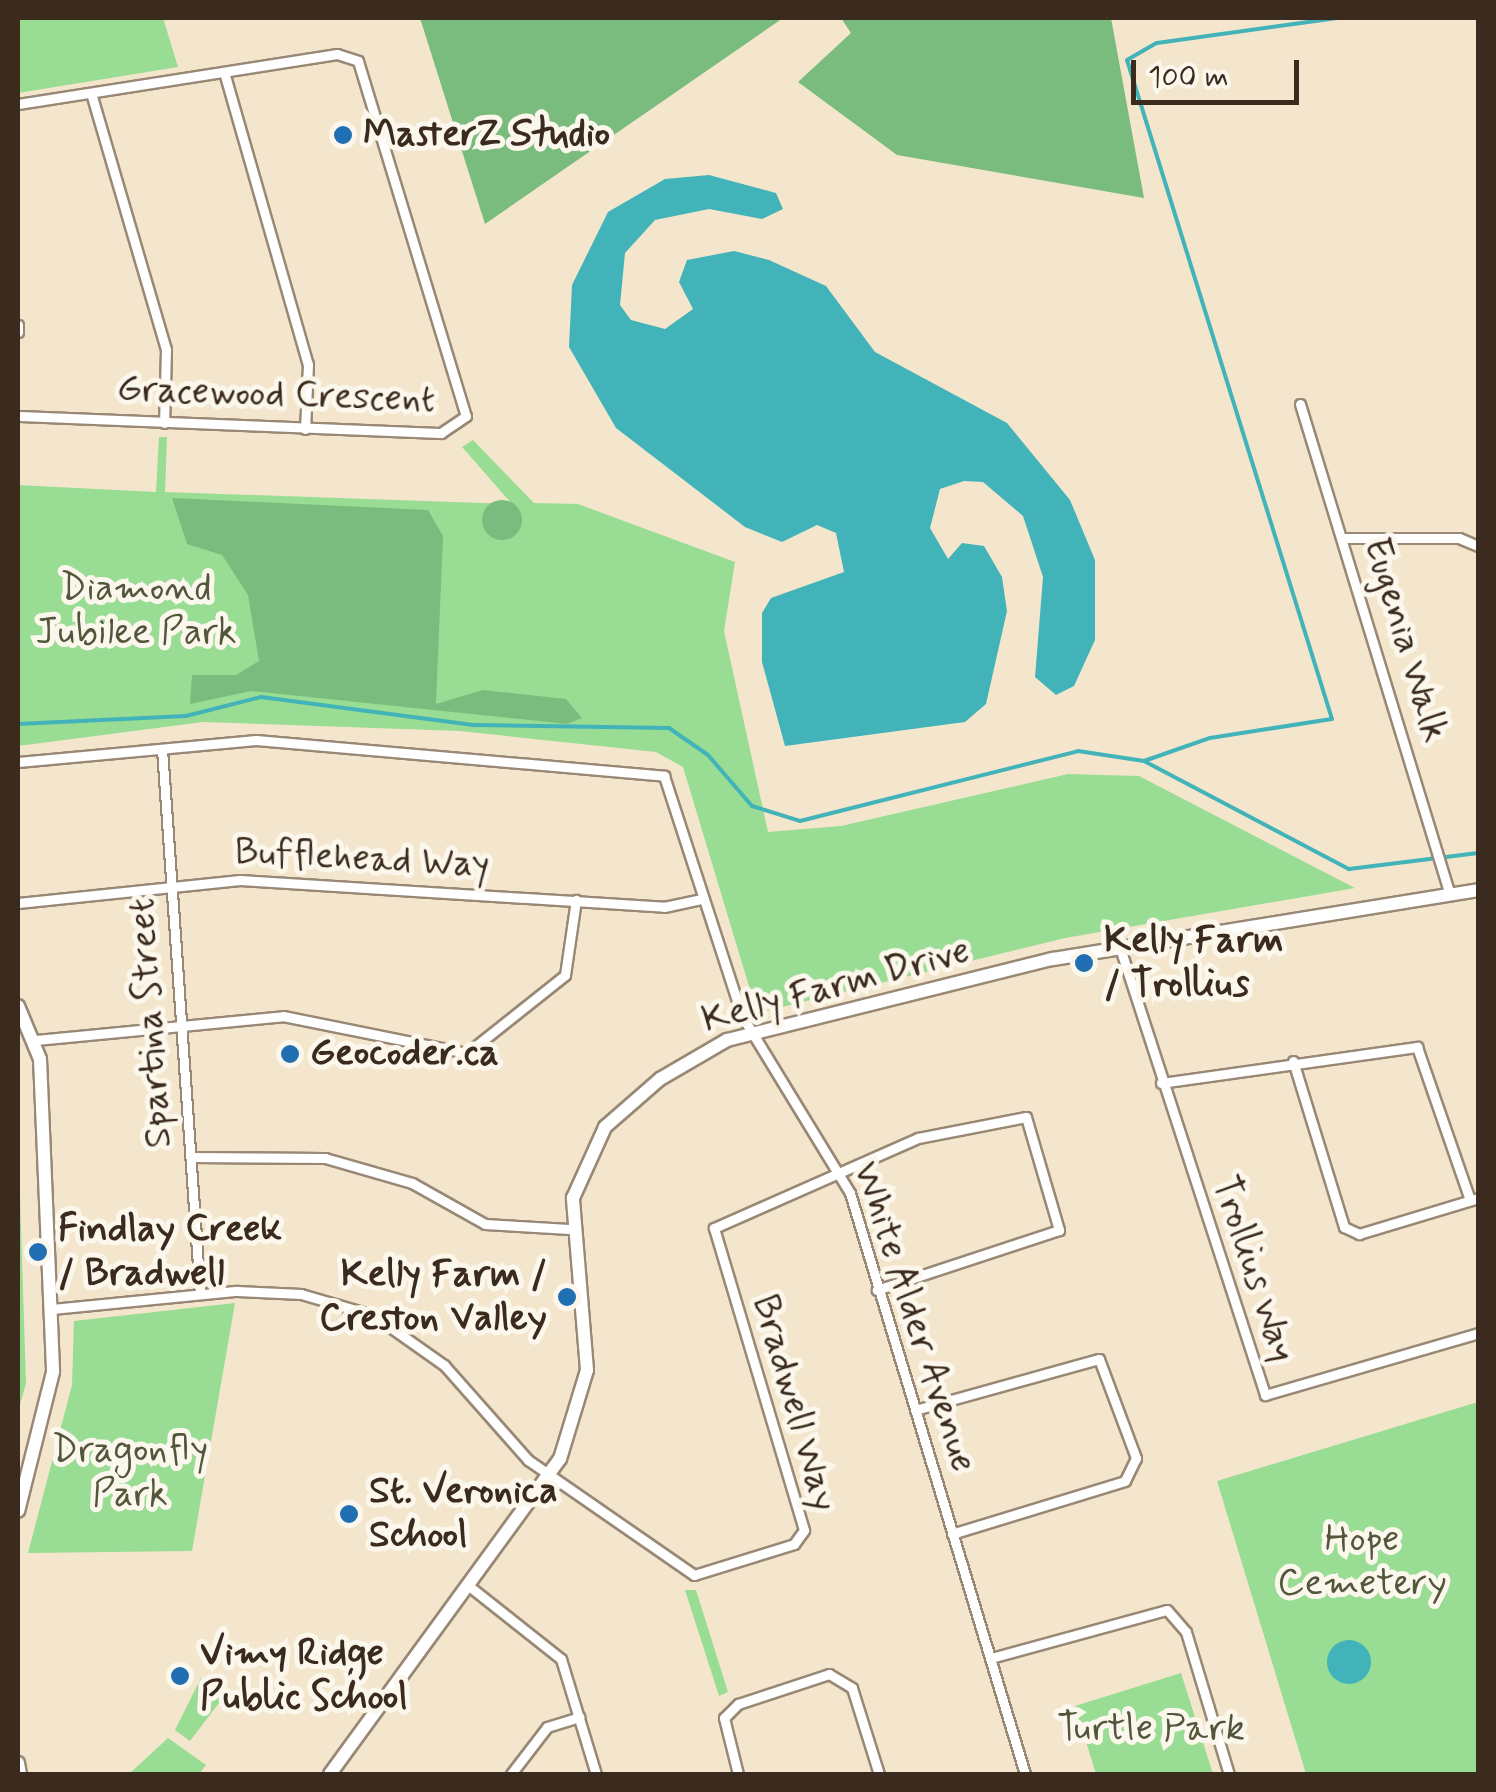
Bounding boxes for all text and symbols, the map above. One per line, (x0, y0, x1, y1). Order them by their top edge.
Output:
scale bar (1136, 40, 1304, 102)
text: 100 m (1148, 58, 1229, 97)
place label: MasterZ Studio (363, 112, 610, 158)
marker: MasterZ Studio (332, 124, 354, 146)
street label: Gracewood Crescent (113, 367, 439, 423)
street label: Eugenia Walk (1352, 533, 1458, 747)
park label: Diamond Jubilee Park (36, 566, 236, 656)
street label: Bufflehead Way (231, 829, 493, 889)
street label: Spartina Street (119, 893, 183, 1153)
place label: Kelly Farm / Trollius (1104, 918, 1290, 1008)
street label: Kelly Farm Drive (695, 928, 977, 1044)
marker: Kelly Farm / Trollius (1073, 952, 1095, 974)
place label: Geocoder.ca (310, 1031, 499, 1077)
marker: Geocoder.ca (279, 1043, 301, 1065)
street label: White Alder Avenue (842, 1154, 986, 1480)
street label: Trollius Way (1200, 1166, 1306, 1372)
place label: Findlay Creek / Bradwell (58, 1207, 280, 1296)
marker: Findlay Creek / Bradwell (27, 1241, 49, 1263)
place label: Kelly Farm / Creston Valley (322, 1252, 547, 1342)
marker: Kelly Farm / Creston Valley (556, 1286, 578, 1308)
street label: Bradwell Way (741, 1290, 847, 1516)
park label: Dragonfly Park (52, 1428, 208, 1518)
place label: St. Veronica School (369, 1469, 558, 1558)
marker: St. Veronica School (338, 1503, 360, 1525)
park label: Hope Cemetery (1277, 1517, 1447, 1606)
place label: Vimy Ridge Public School (200, 1631, 409, 1720)
marker: Vimy Ridge Public School (169, 1665, 191, 1687)
park label: Turtle Park (1060, 1706, 1242, 1752)

